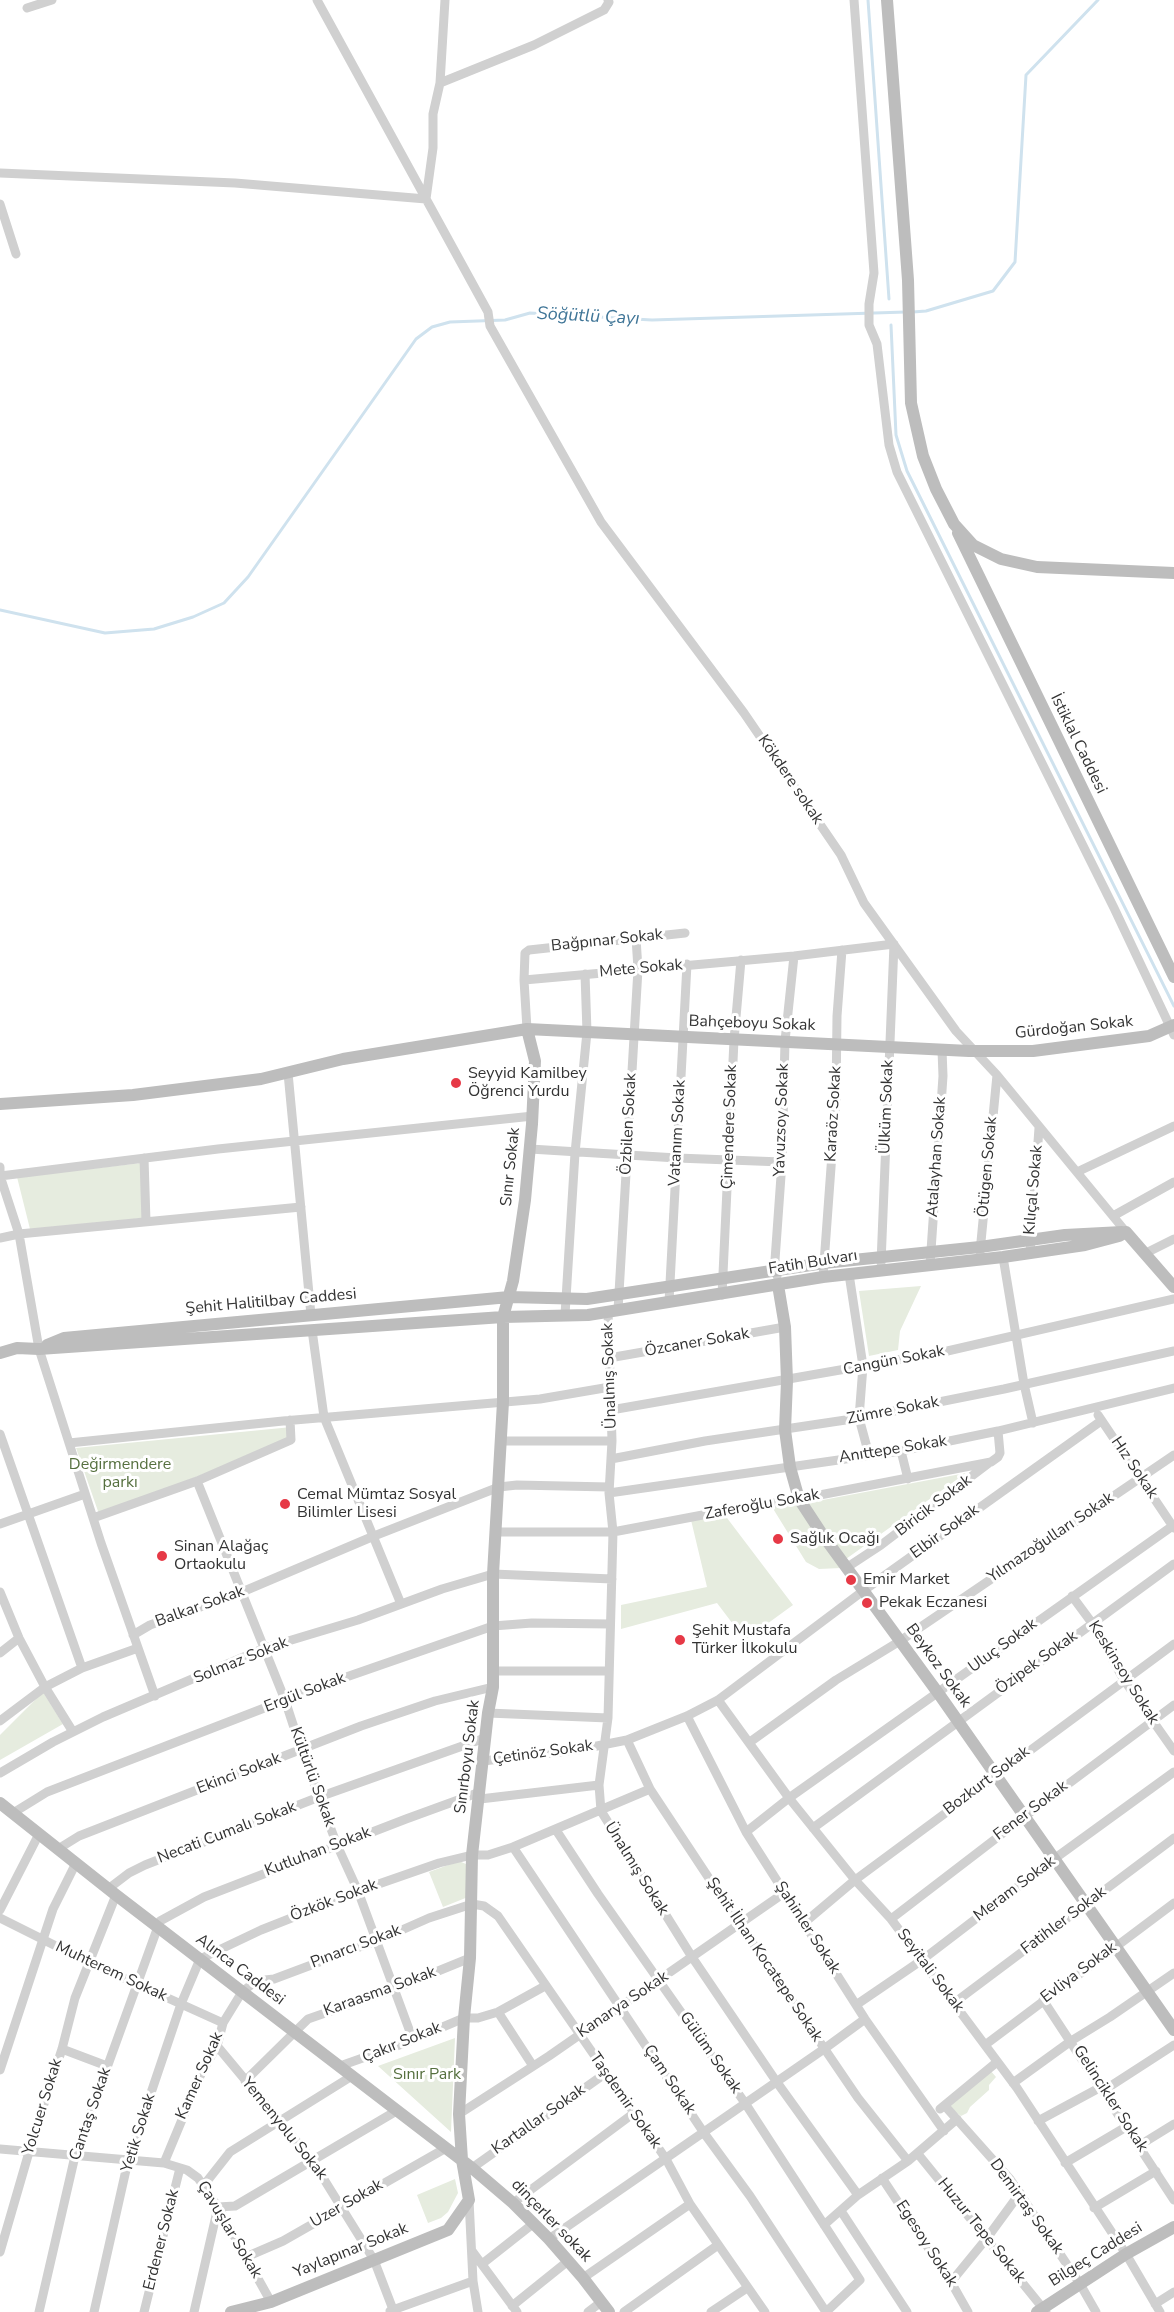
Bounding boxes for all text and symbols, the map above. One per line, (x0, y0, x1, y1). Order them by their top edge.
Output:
water label: Söğütlü Çayı (536, 304, 640, 330)
street label: İstiklal Caddesi (1046, 691, 1110, 797)
street label: Kökdere sokak (753, 732, 827, 828)
street label: Bağpınar Sokak (550, 926, 664, 956)
street label: Mete Sokak (599, 956, 683, 982)
street label: Bahçeboyu Sokak (688, 1012, 816, 1036)
street label: Gürdoğan Sokak (1014, 1012, 1134, 1044)
street label: Ülküm Sokak (876, 1060, 898, 1154)
street label: Yavuzsoy Sokak (770, 1063, 794, 1177)
place label: Seyyid Kamilbey Öğrenci Yurdu (468, 1064, 587, 1102)
street label: Çimendere Sokak (718, 1064, 742, 1190)
street label: Karaöz Sokak (822, 1066, 846, 1162)
street label: Özbilen Sokak (617, 1072, 641, 1176)
marker: Seyyid Kamilbey Öğrenci Yurdu (449, 1076, 463, 1090)
street label: Vatanım Sokak (666, 1079, 690, 1187)
street label: Atalayhan Sokak (923, 1096, 951, 1218)
street label: Ötügen Sokak (974, 1116, 1002, 1218)
street label: Sınır Sokak (497, 1127, 525, 1207)
street label: Kılıçal Sokak (1021, 1144, 1047, 1236)
street label: Fatih Bulvarı (767, 1246, 859, 1280)
street label: Şehit Halitilbay Caddesi (185, 1285, 357, 1319)
street label: Ünalmış Sokak (599, 1323, 621, 1429)
street label: Özcaner Sokak (643, 1324, 751, 1362)
street label: Cangün Sokak (842, 1342, 946, 1380)
street label: Zümre Sokak (845, 1393, 941, 1429)
street label: Anıttepe Sokak (838, 1432, 948, 1468)
street label: Hız Sokak (1106, 1433, 1162, 1503)
park label: Değirmendere parkı (69, 1455, 171, 1493)
street label: Biricik Sokak (892, 1471, 976, 1541)
place label: Cemal Mümtaz Sosyal Bilimler Lisesi (297, 1485, 456, 1523)
street label: Zaferoğlu Sokak (703, 1485, 821, 1525)
street label: Yılmazoğulları Sokak (984, 1489, 1118, 1587)
marker: Cemal Mümtaz Sosyal Bilimler Lisesi (278, 1497, 292, 1511)
street label: Elbir Sokak (907, 1501, 983, 1563)
place label: Sağlık Ocağı (790, 1529, 879, 1549)
marker: Sağlık Ocağı (771, 1532, 785, 1546)
place label: Sinan Alağaç Ortaokulu (174, 1537, 268, 1575)
marker: Sinan Alağaç Ortaokulu (155, 1549, 169, 1563)
place label: Emir Market (863, 1570, 949, 1590)
marker: Emir Market (844, 1573, 858, 1587)
street label: Balkar Sokak (153, 1582, 247, 1632)
place label: Pekak Eczanesi (879, 1593, 987, 1613)
marker: Pekak Eczanesi (860, 1596, 874, 1610)
street label: Uluç Sokak (965, 1615, 1041, 1677)
street label: Keskinsoy Sokak (1083, 1618, 1163, 1728)
street label: Beykoz Sokak (901, 1620, 975, 1712)
place label: Şehit Mustafa Türker İlkokulu (692, 1621, 798, 1659)
street label: Özipek Sokak (992, 1627, 1082, 1699)
street label: Solmaz Sokak (191, 1633, 291, 1689)
marker: Şehit Mustafa Türker İlkokulu (673, 1633, 687, 1647)
street label: Ergül Sokak (262, 1669, 348, 1717)
street label: Sınırboyu Sokak (451, 1699, 485, 1815)
street label: Kültürlü Sokak (285, 1725, 339, 1829)
street label: Çetinöz Sokak (492, 1736, 594, 1770)
street label: Bozkurt Sokak (940, 1742, 1034, 1820)
street label: Ekinci Sokak (194, 1749, 284, 1799)
street label: Fener Sokak (990, 1777, 1072, 1845)
street label: Necati Cumalı Sokak (155, 1798, 299, 1868)
street label: Ünalmış Sokak (600, 1819, 672, 1919)
street label: Kutluhan Sokak (262, 1823, 374, 1881)
street label: Meram Sokak (970, 1852, 1060, 1926)
street label: Şehit İlhan Kocatepe Sokak (702, 1874, 826, 2046)
street label: Özkök Sokak (288, 1876, 380, 1926)
street label: Şahinler Sokak (770, 1878, 844, 1978)
street label: Fatihler Sokak (1018, 1883, 1110, 1959)
street label: Pınarcı Sokak (308, 1921, 404, 1973)
street label: Seyitali Sokak (892, 1925, 968, 2017)
street label: Alınca Caddesi (192, 1930, 288, 2010)
street label: Muhterem Sokak (52, 1938, 170, 2006)
street label: Evliya Sokak (1037, 1938, 1121, 2008)
street label: Karaasma Sokak (321, 1963, 439, 2021)
street label: Kanarya Sokak (574, 1967, 672, 2043)
street label: Gülüm Sokak (675, 2008, 745, 2098)
street label: Çakır Sokak (360, 2018, 444, 2068)
street label: Kamer Sokak (172, 2029, 228, 2123)
street label: Çam Sokak (639, 2041, 699, 2119)
street label: Gelincikler Sokak (1068, 2042, 1152, 2156)
street label: Taşdemir Sokak (585, 2049, 665, 2153)
street label: Yolcuer Sokak (19, 2057, 67, 2157)
street label: Cantaş Sokak (66, 2065, 116, 2163)
park label: Sınır Park (393, 2065, 461, 2085)
street label: Yemenyolu Sokak (237, 2074, 331, 2184)
street label: Kartallar Sokak (489, 2081, 589, 2159)
street label: Yetik Sokak (118, 2091, 160, 2175)
street label: Demirtaş Sokak (985, 2156, 1067, 2258)
street label: Huzur Tepe Sokak (933, 2175, 1029, 2287)
street label: Uzer Sokak (307, 2176, 387, 2232)
street label: dinçerler sokak (507, 2176, 595, 2266)
street label: Çavuşlar Sokak (192, 2178, 266, 2282)
street label: Erdener Sokak (140, 2188, 184, 2292)
street label: Egesoy Sokak (891, 2197, 961, 2291)
street label: Yaylapınar Sokak (291, 2219, 411, 2283)
street label: Bilgeç Caddesi (1046, 2219, 1146, 2291)

